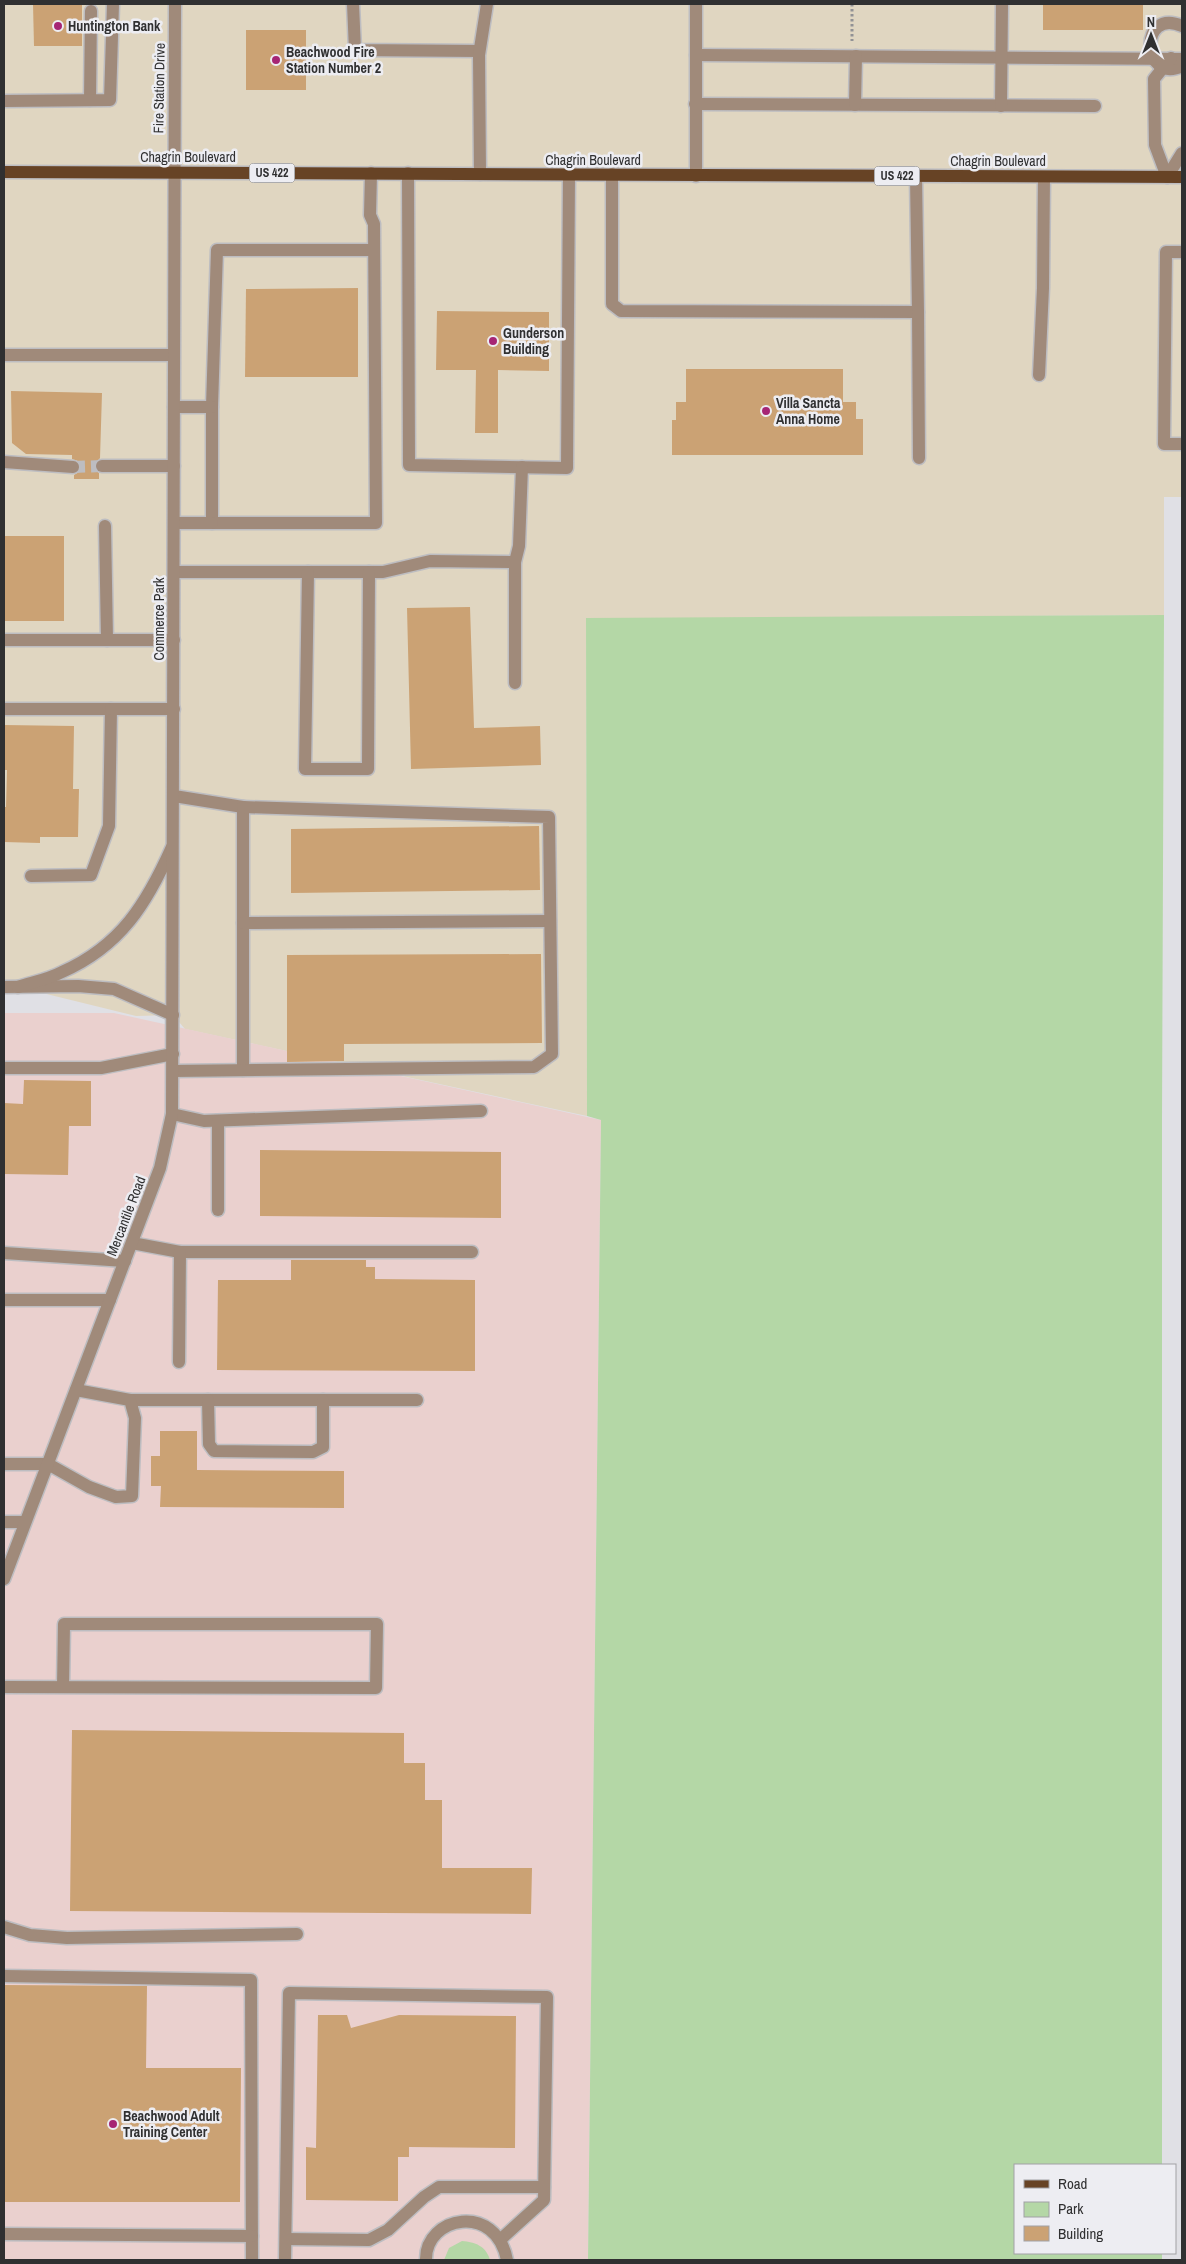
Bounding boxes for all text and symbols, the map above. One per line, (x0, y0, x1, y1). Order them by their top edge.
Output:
north arrow (1126, 10, 1176, 60)
text: N (1147, 13, 1155, 31)
place label: Huntington Bank (68, 17, 161, 35)
marker: Huntington Bank (52, 20, 64, 32)
street label: Fire Station Drive (149, 43, 169, 133)
place label: Beachwood Fire Station Number 2 (286, 43, 381, 77)
marker: Beachwood Fire Station Number 2 (270, 54, 282, 66)
street label: Chagrin Boulevard (140, 148, 236, 166)
street label: Chagrin Boulevard (545, 151, 641, 169)
street label: Chagrin Boulevard (950, 152, 1046, 170)
road number: US 422 (250, 164, 294, 182)
road number: US 422 (874, 167, 920, 186)
place label: Gunderson Building (503, 324, 564, 358)
marker: Gunderson Building (487, 335, 499, 347)
place label: Villa Sancta Anna Home (776, 394, 841, 428)
marker: Villa Sancta Anna Home (760, 405, 772, 417)
street label: Commerce Park (150, 577, 168, 660)
street label: Mercantile Road (103, 1173, 149, 1259)
place label: Beachwood Adult Training Center (123, 2107, 220, 2141)
marker: Beachwood Adult Training Center (107, 2118, 119, 2130)
legend (1014, 2164, 1176, 2254)
text: Road (1058, 2173, 1087, 2194)
text: Park (1058, 2198, 1084, 2219)
text: Building (1058, 2223, 1103, 2244)

